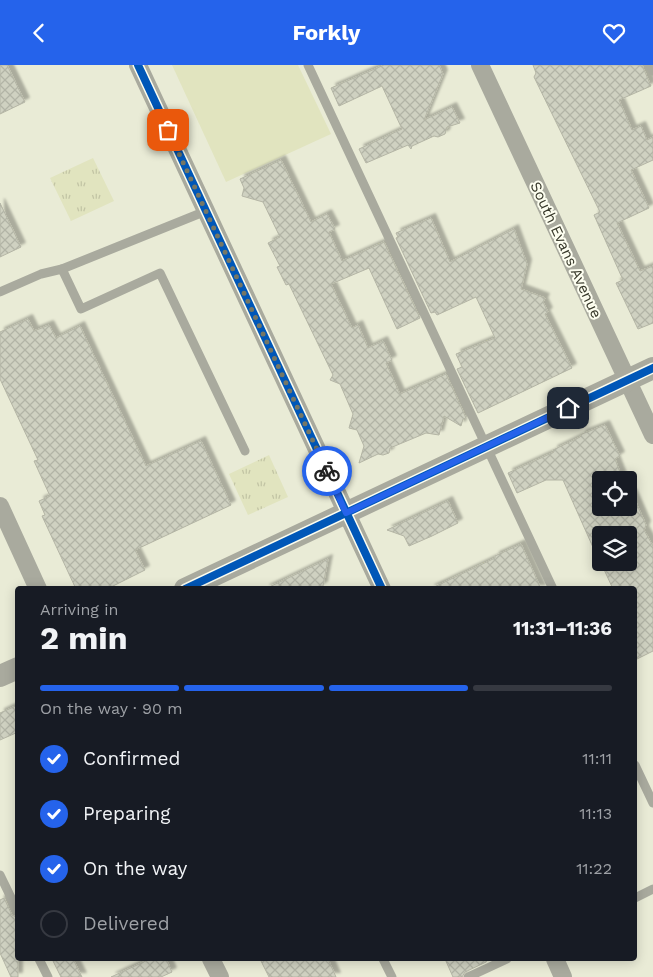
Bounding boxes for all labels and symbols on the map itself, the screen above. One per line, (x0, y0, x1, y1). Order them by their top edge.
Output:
pin (147, 109, 189, 151)
street label: South Evans Avenue (526, 179, 606, 321)
pin (547, 387, 589, 429)
courier (302, 446, 352, 496)

